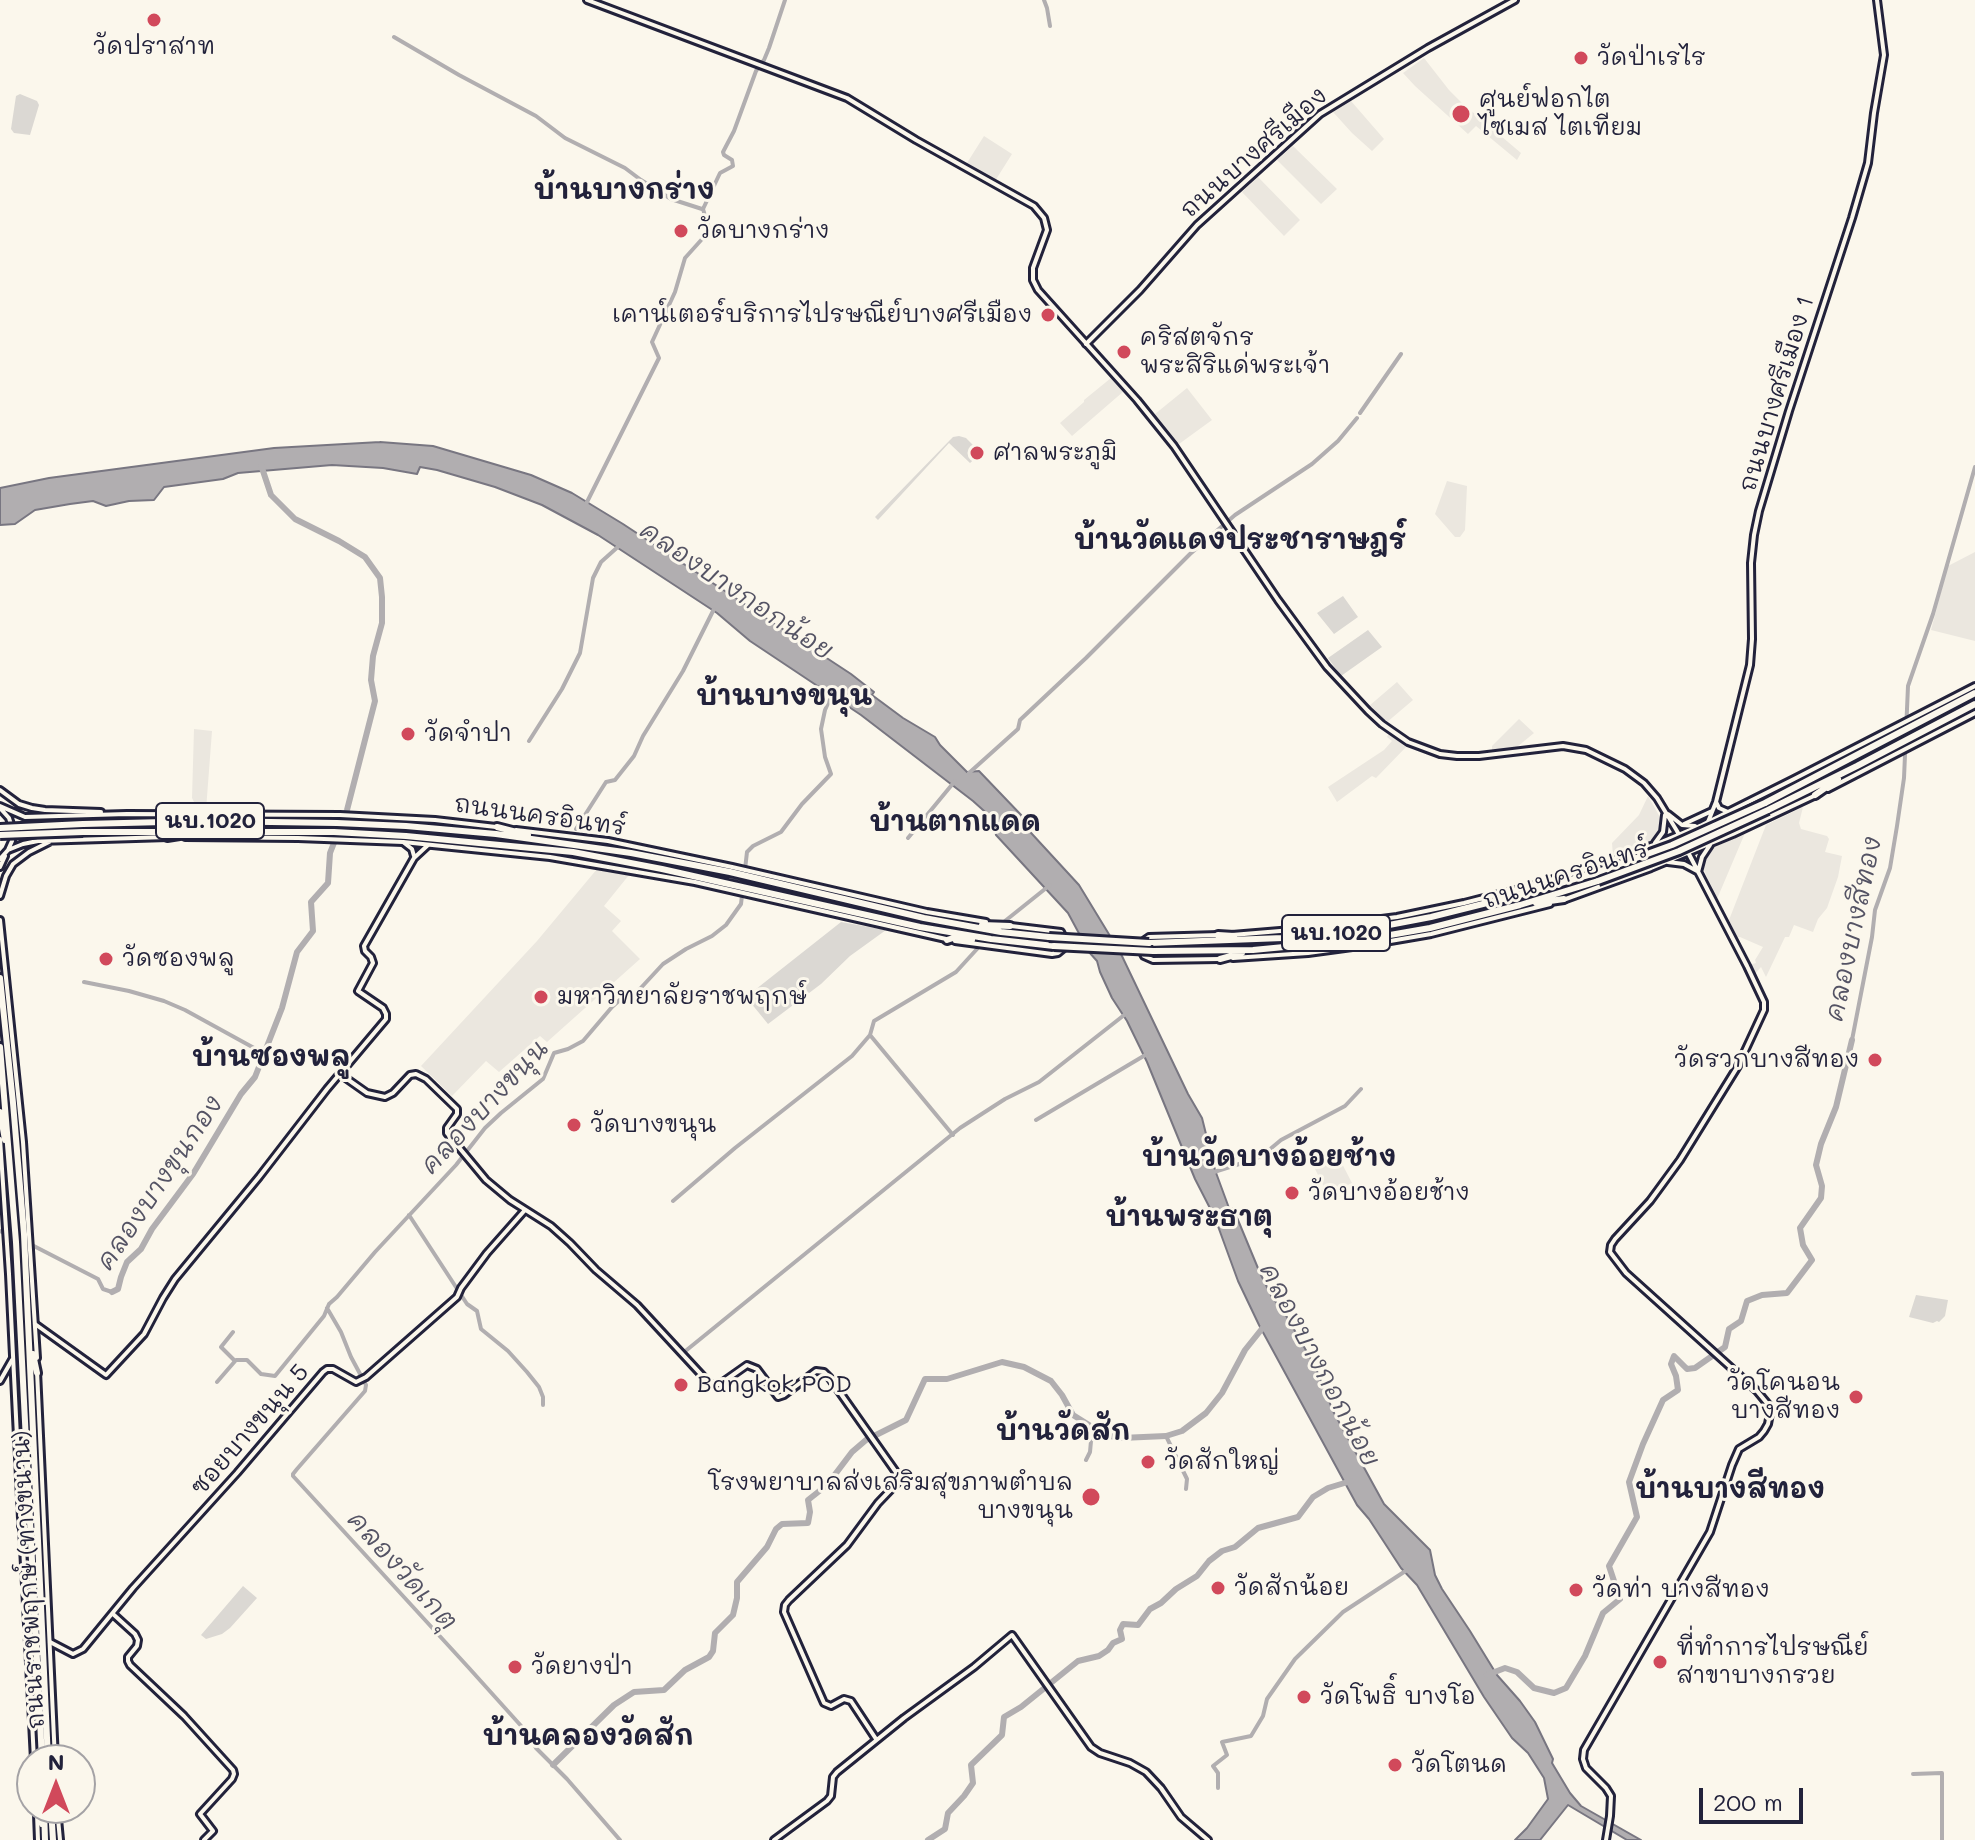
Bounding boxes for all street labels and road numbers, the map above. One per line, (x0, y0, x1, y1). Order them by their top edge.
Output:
street label: ถนนบางศรีเมือง (1175, 82, 1333, 224)
street label: ถนนบางศรีเมือง 1 (1734, 293, 1820, 495)
street label: ถนนนครอินทร์ (452, 790, 628, 842)
road number: นบ.1020 (156, 803, 264, 839)
street label: ถนนนครอินทร์ (1479, 835, 1653, 915)
road number: นบ.1020 (1282, 915, 1390, 951)
street label: ซอยบางขนุน 5 (185, 1358, 315, 1502)
street label: ถนนราชพฤกษ์ (ทางขนาน) (7, 1430, 51, 1730)

